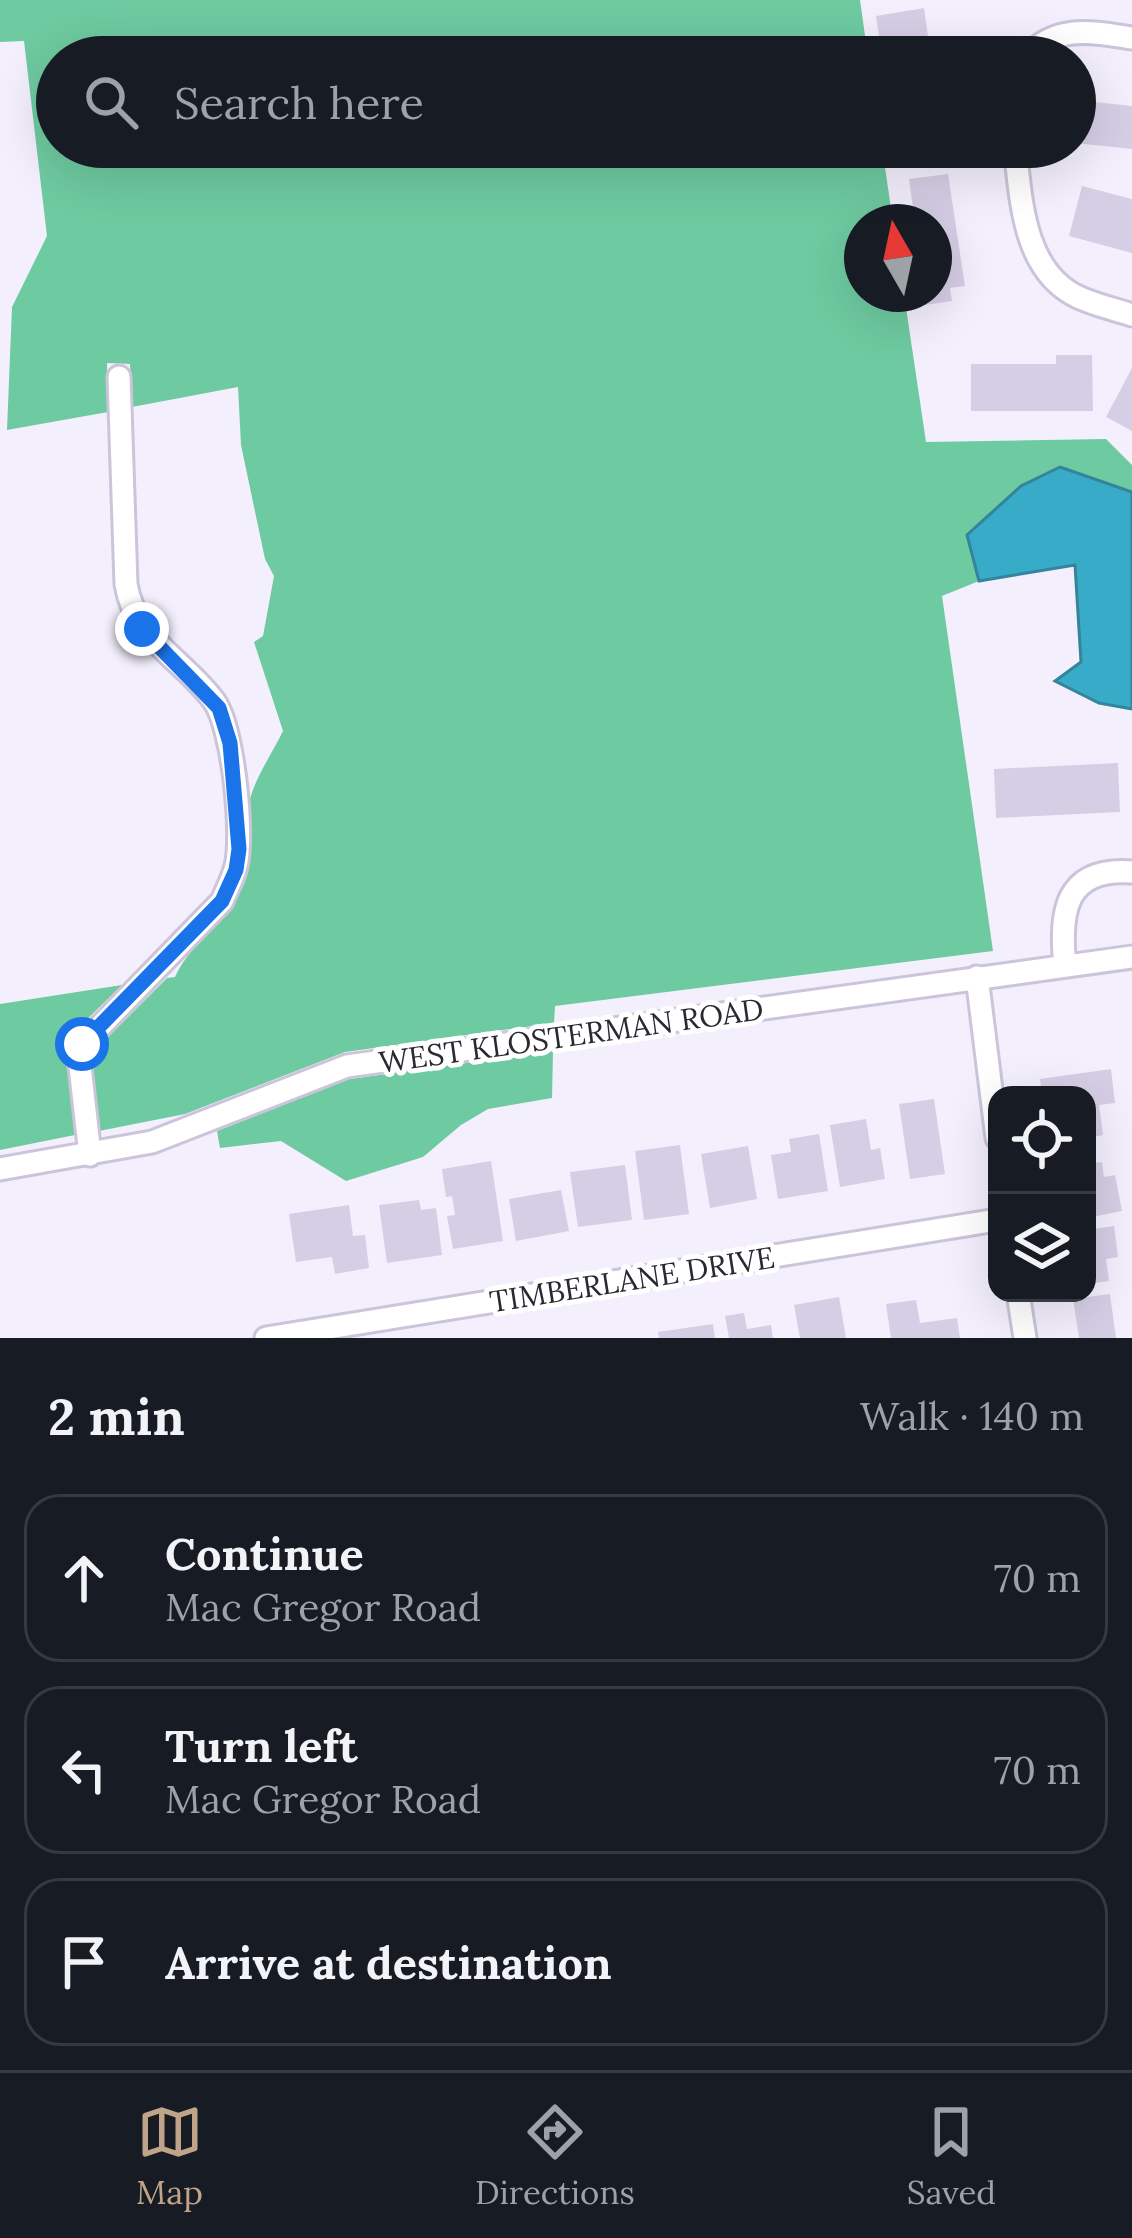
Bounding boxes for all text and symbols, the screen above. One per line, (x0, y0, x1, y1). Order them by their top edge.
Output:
search box (36, 36, 1096, 168)
icon: search (78, 69, 144, 135)
text: Search here (174, 74, 424, 131)
north arrow (844, 204, 952, 312)
route end (115, 602, 169, 656)
street label: WEST KLOSTERMAN ROAD (376, 989, 766, 1081)
route start (55, 1017, 109, 1071)
map controls (988, 1086, 1096, 1302)
button: locate (988, 1086, 1096, 1194)
button: layers (988, 1194, 1096, 1302)
street label: TIMBERLANE DRIVE (487, 1238, 777, 1320)
text: 2 min (48, 1384, 185, 1449)
text: Walk · 140 m (860, 1391, 1084, 1441)
text: Continue (165, 1525, 364, 1582)
icon: ahead (51, 1545, 117, 1611)
text: 70 m (994, 1553, 1081, 1603)
text: Mac Gregor Road (165, 1582, 481, 1632)
text: Turn left (165, 1717, 358, 1774)
icon: left (51, 1737, 117, 1803)
text: 70 m (994, 1745, 1081, 1795)
text: Mac Gregor Road (165, 1774, 481, 1824)
icon: arrive (51, 1929, 117, 1995)
text: Arrive at destination (165, 1934, 612, 1991)
tab: Map (136, 2099, 203, 2213)
tab: Directions (475, 2099, 635, 2213)
tab: Saved (907, 2099, 996, 2213)

